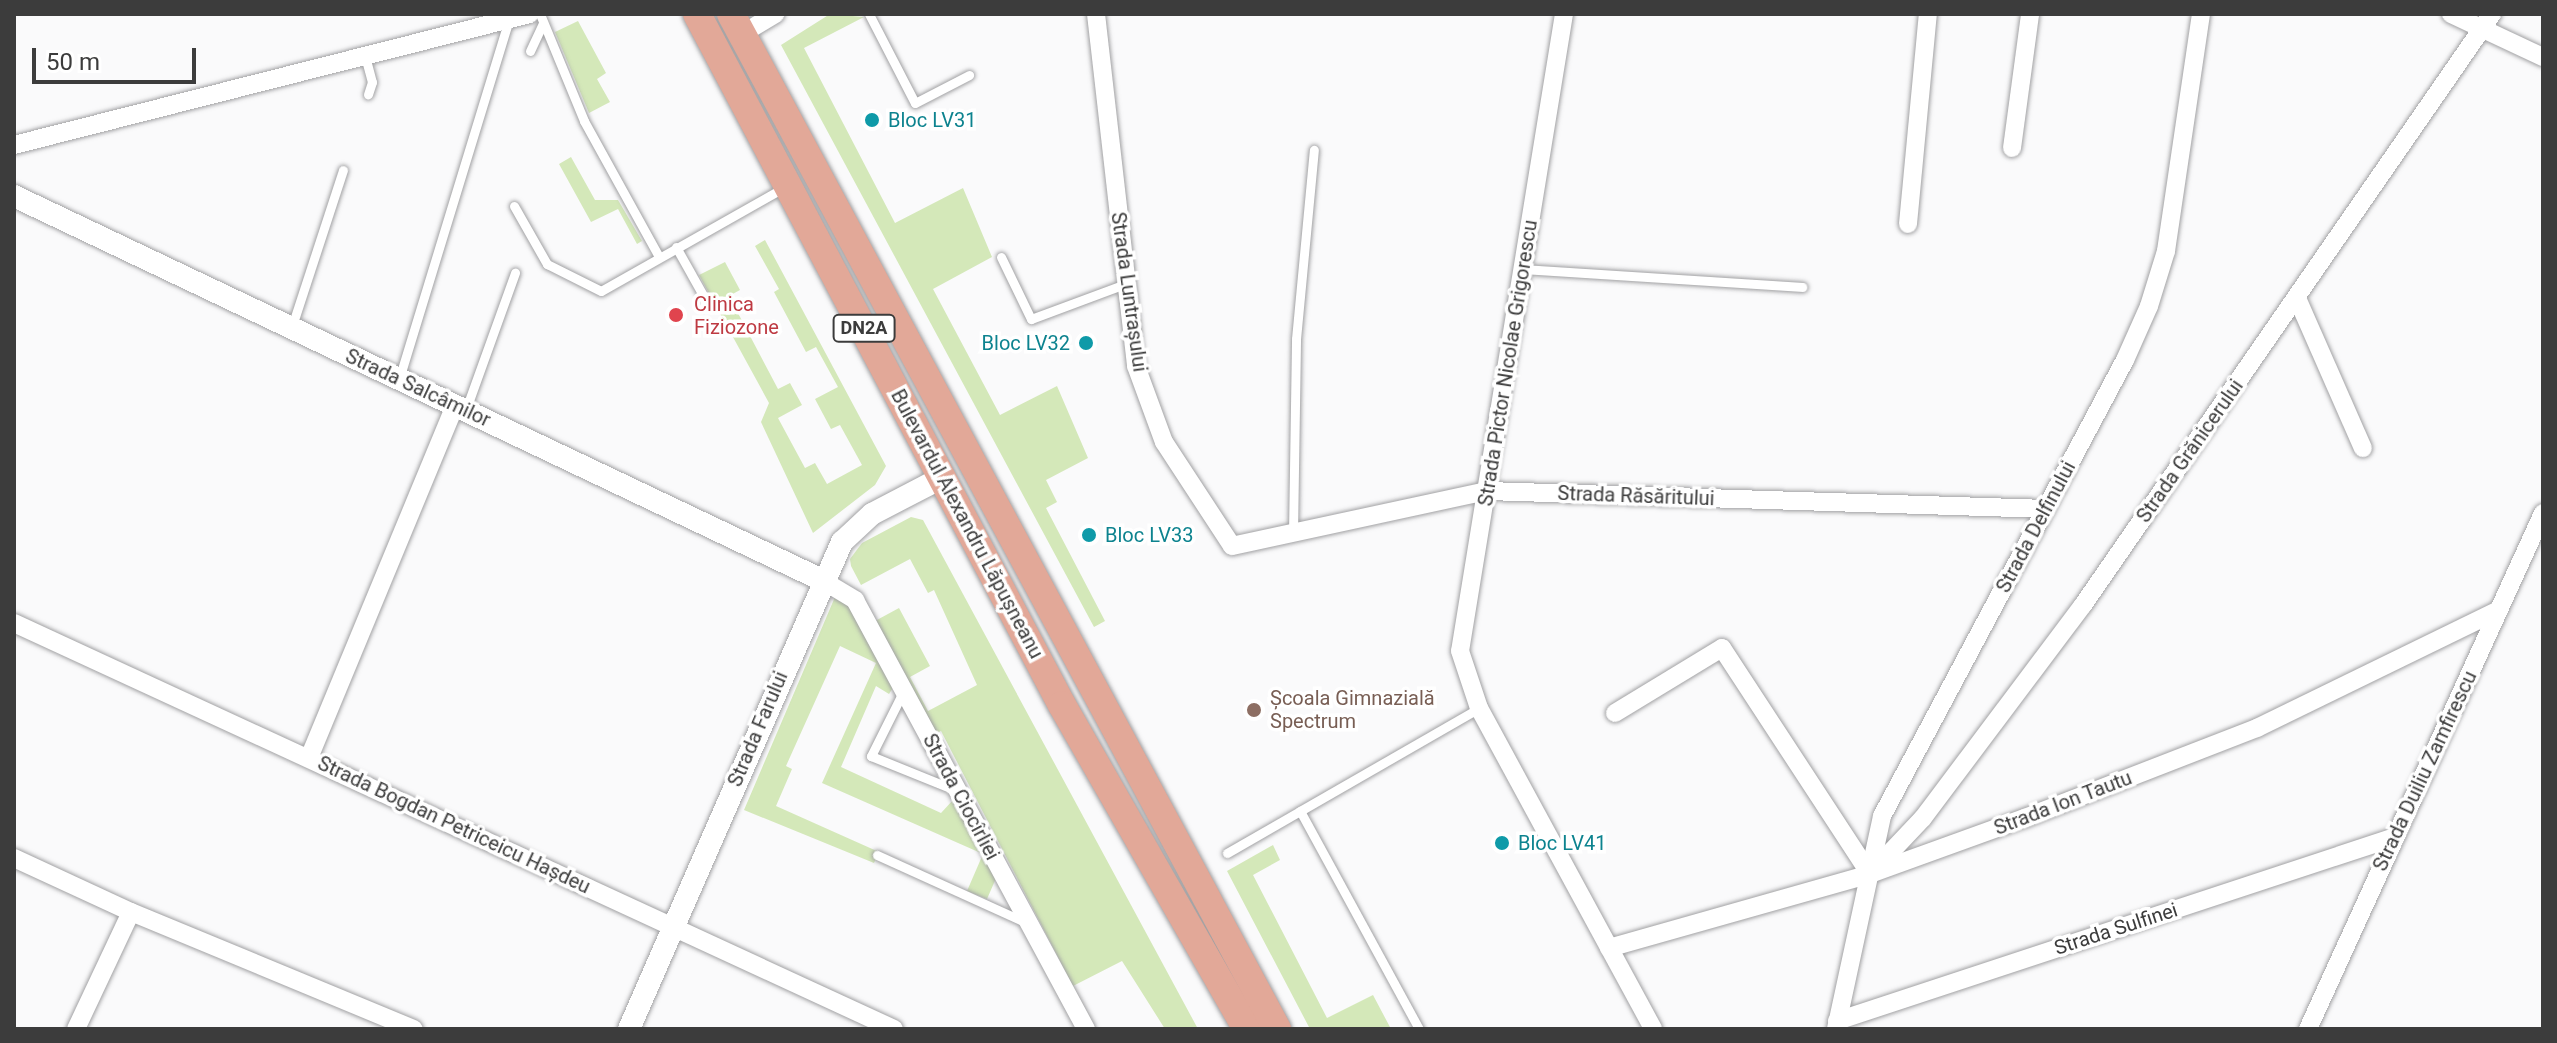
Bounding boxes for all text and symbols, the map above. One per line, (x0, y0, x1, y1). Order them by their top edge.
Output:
scale bar (36, 32, 200, 82)
text: 50 m (46, 48, 100, 76)
place label: Bloc LV31 (888, 108, 976, 132)
marker: Bloc LV31 (863, 111, 881, 129)
street label: Strada Luntrașului (1106, 211, 1152, 373)
street label: Strada Pictor Nicolae Grigorescu (1474, 218, 1542, 508)
place label: Clinica Fiziozone (694, 292, 779, 339)
marker: Clinica Fiziozone (665, 304, 687, 326)
road number: DN2A (832, 314, 896, 342)
place label: Bloc LV32 (982, 331, 1070, 355)
marker: Bloc LV32 (1077, 334, 1095, 352)
street label: Strada Salcâmilor (342, 344, 494, 432)
street label: Strada Grănicerului (2132, 375, 2248, 527)
street label: Bulevardul Alexandru Lăpușneanu (886, 385, 1048, 663)
street label: Strada Delfinului (1991, 457, 2081, 597)
street label: Strada Răsăritului (1557, 481, 1715, 511)
place label: Bloc LV33 (1105, 523, 1193, 547)
marker: Bloc LV33 (1080, 526, 1098, 544)
street label: Strada Duiliu Zamfirescu (2368, 667, 2482, 875)
street label: Strada Farului (723, 668, 793, 790)
place label: Școala Gimnazială Spectrum (1270, 686, 1435, 733)
marker: Școala Gimnazială Spectrum (1245, 701, 1263, 719)
street label: Strada Ciocîrliei (918, 730, 1004, 864)
street label: Strada Bogdan Petriceicu Hașdeu (314, 751, 594, 899)
street label: Strada Ion Tautu (1991, 766, 2135, 840)
place label: Bloc LV41 (1518, 831, 1606, 855)
marker: Bloc LV41 (1493, 834, 1511, 852)
street label: Strada Sulfinei (2051, 898, 2181, 960)

